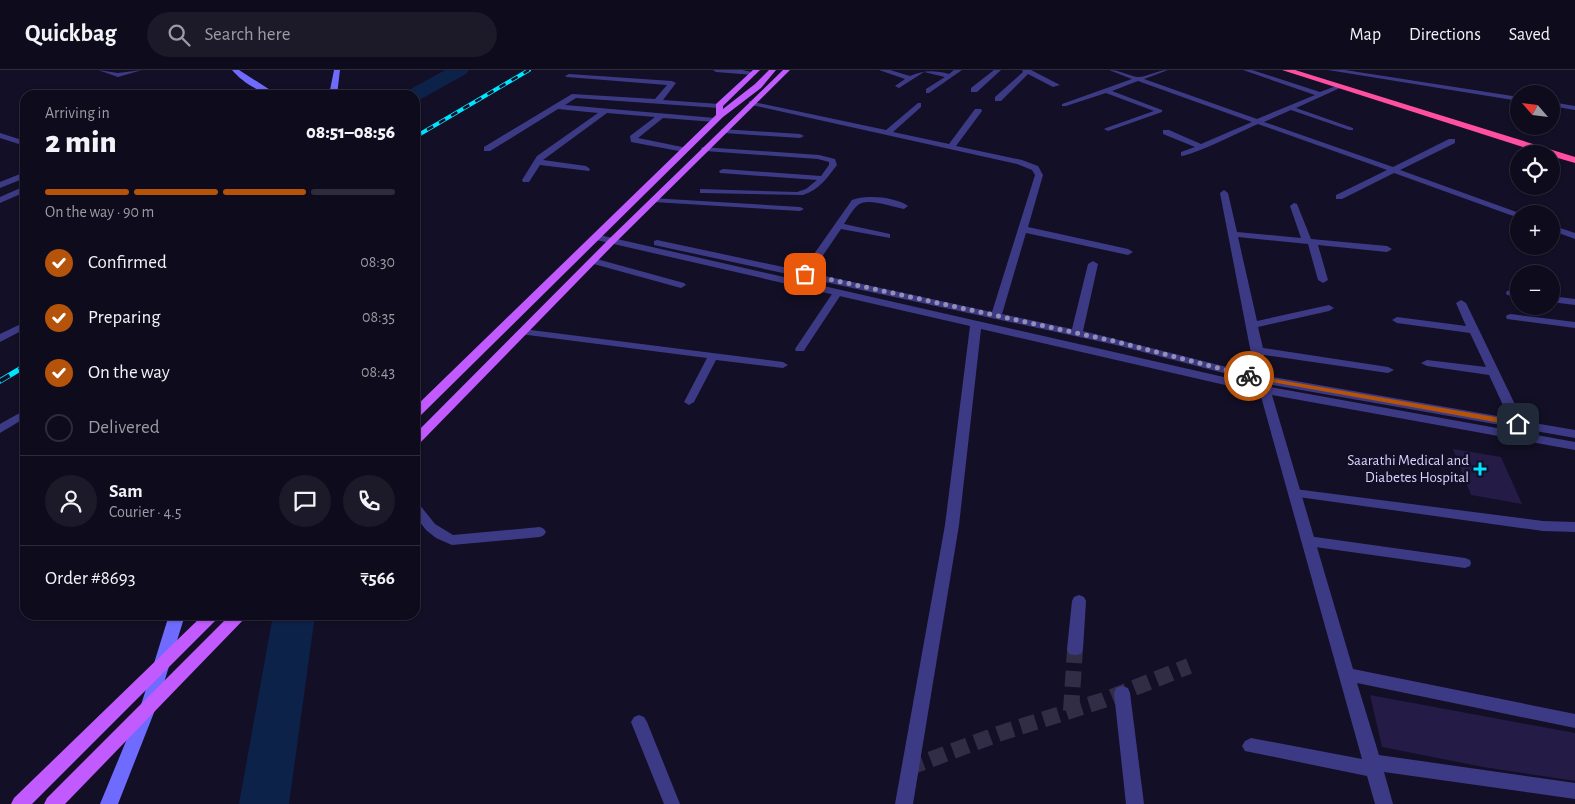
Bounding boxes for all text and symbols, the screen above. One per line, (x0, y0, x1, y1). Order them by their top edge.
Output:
search box (147, 12, 497, 57)
icon: search (165, 21, 193, 49)
text: Quickbag (25, 22, 117, 46)
text: Search here (205, 25, 290, 44)
text: Map (1350, 26, 1381, 44)
text: Directions (1409, 26, 1481, 44)
text: Saved (1509, 26, 1550, 44)
north arrow (1510, 85, 1560, 135)
map controls (1510, 85, 1560, 315)
text: Arriving in (45, 105, 110, 121)
text: 08:51–08:56 (306, 123, 395, 142)
text: 2 min (45, 126, 117, 158)
button: locate (1510, 145, 1560, 195)
text: On the way · 90 m (45, 204, 154, 220)
button: + (1510, 205, 1560, 255)
icon: check (45, 249, 73, 277)
text: Confirmed (88, 253, 167, 272)
pin (784, 253, 826, 295)
text: 08:30 (360, 254, 395, 270)
icon: bag (791, 260, 819, 288)
button: − (1510, 265, 1560, 315)
icon: check (45, 304, 73, 332)
text: Preparing (88, 308, 161, 327)
text: 08:35 (362, 309, 395, 325)
courier (1224, 351, 1274, 401)
icon: check (45, 359, 73, 387)
icon: bike (1235, 362, 1263, 390)
text: On the way (88, 363, 170, 382)
text: 08:43 (361, 364, 395, 380)
pin (1497, 403, 1539, 445)
icon: home (1504, 410, 1532, 438)
text: Delivered (88, 418, 160, 437)
place label: Saarathi Medical and Diabetes Hospital (1347, 453, 1469, 485)
marker: Saarathi Medical and Diabetes Hospital (1473, 462, 1487, 476)
button: person (45, 475, 97, 527)
button: chat (279, 475, 331, 527)
button: phone (343, 475, 395, 527)
text: Sam (109, 482, 143, 501)
text: Courier · 4.5 (109, 504, 181, 520)
text: Order #8693 (45, 569, 136, 588)
text: ₹566 (360, 569, 395, 588)

